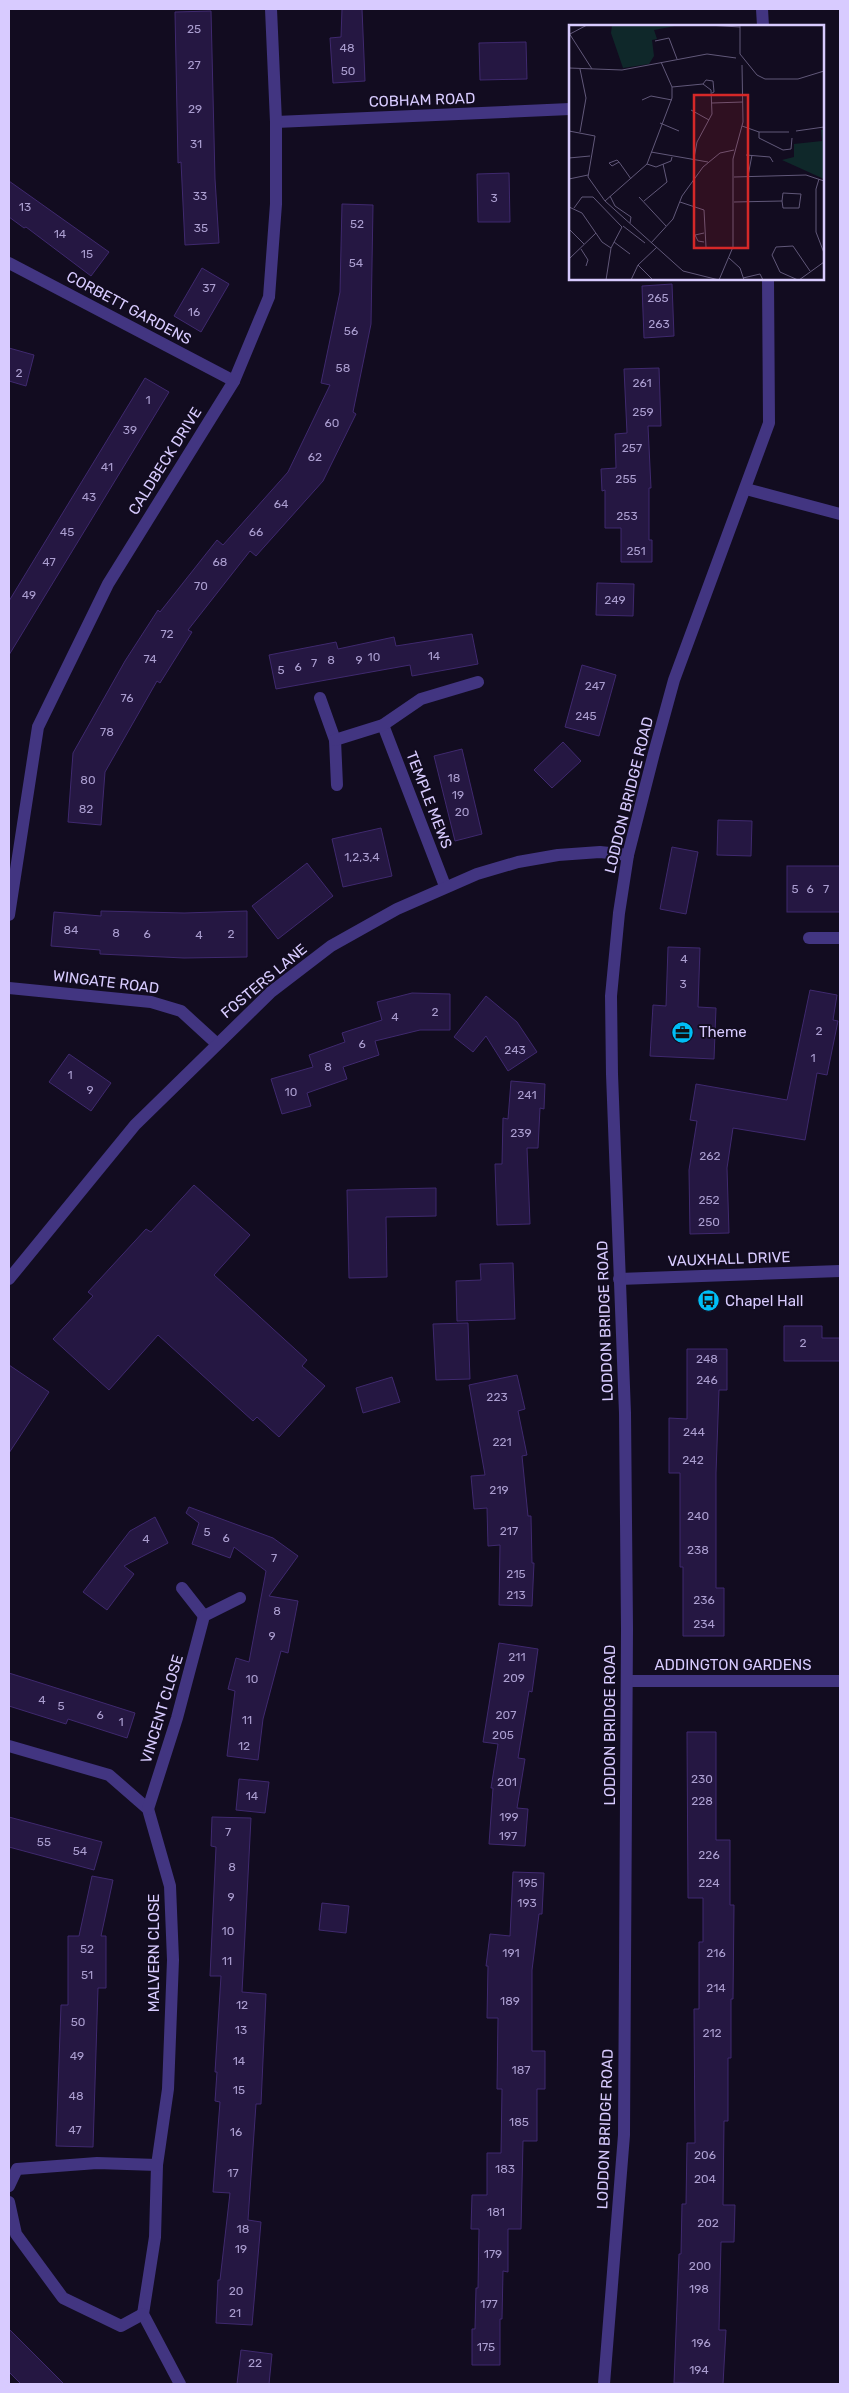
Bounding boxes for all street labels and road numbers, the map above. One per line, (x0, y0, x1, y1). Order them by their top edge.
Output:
street label: COBHAM ROAD (368, 89, 476, 111)
street label: CORBETT GARDENS (63, 267, 195, 349)
street label: CALDBECK DRIVE (125, 404, 205, 518)
street label: LODDON BRIDGE ROAD (601, 715, 657, 875)
street label: TEMPLE MEWS (402, 749, 456, 851)
street label: FOSTERS LANE (217, 940, 311, 1022)
street label: WINGATE ROAD (52, 967, 160, 997)
street label: LODDON BRIDGE ROAD (593, 1240, 617, 1402)
street label: VAUXHALL DRIVE (667, 1248, 791, 1270)
street label: LODDON BRIDGE ROAD (601, 1645, 619, 1805)
street label: VINCENT CLOSE (137, 1652, 187, 1766)
street label: ADDINGTON GARDENS (654, 1656, 812, 1674)
street label: MALVERN CLOSE (145, 1894, 163, 2012)
street label: LODDON BRIDGE ROAD (593, 2048, 617, 2210)

